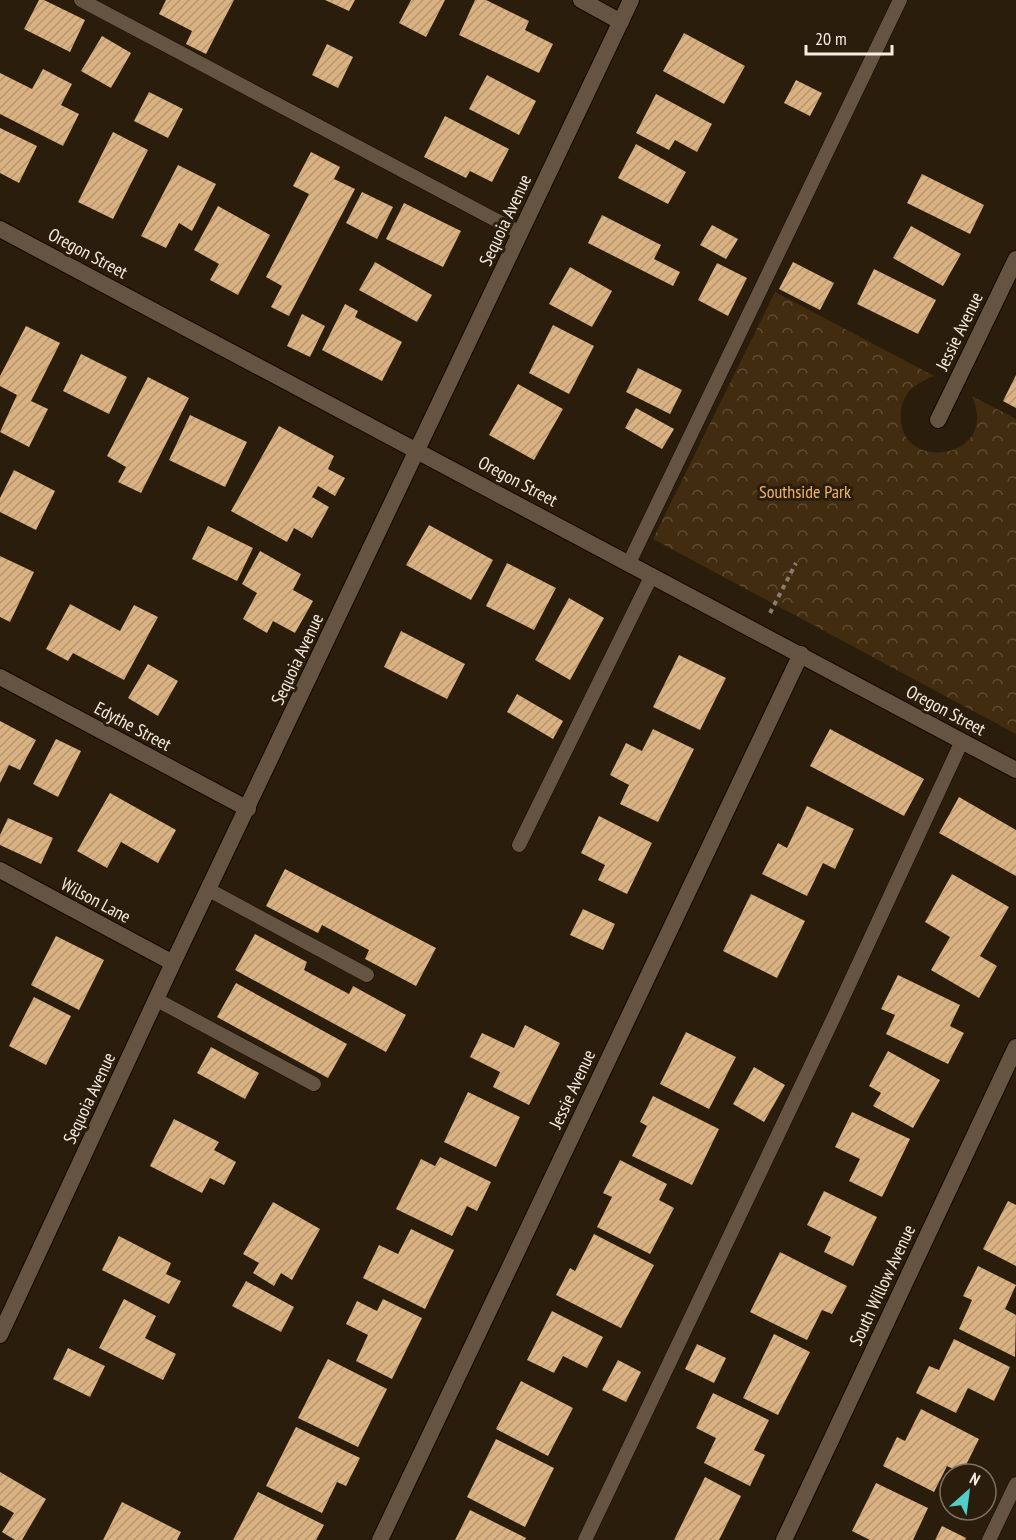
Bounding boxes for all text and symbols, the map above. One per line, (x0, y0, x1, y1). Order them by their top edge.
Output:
scale bar (806, 18, 892, 56)
text: 20 m (815, 27, 847, 50)
street label: Sequoia Avenue (474, 171, 536, 269)
street label: Oregon Street (44, 223, 132, 284)
street label: Jessie Avenue (930, 288, 988, 375)
street label: Oregon Street (474, 451, 562, 512)
park label: Southside Park (759, 480, 851, 503)
street label: Sequoia Avenue (266, 610, 328, 708)
street label: Oregon Street (902, 680, 990, 741)
street label: Edythe Street (91, 696, 175, 756)
street label: Wilson Lane (57, 872, 135, 928)
street label: Jessie Avenue (543, 1046, 600, 1133)
street label: Sequoia Avenue (58, 1049, 120, 1147)
street label: South Willow Avenue (844, 1221, 920, 1349)
north arrow (938, 1462, 998, 1522)
text: N (967, 1468, 984, 1490)

